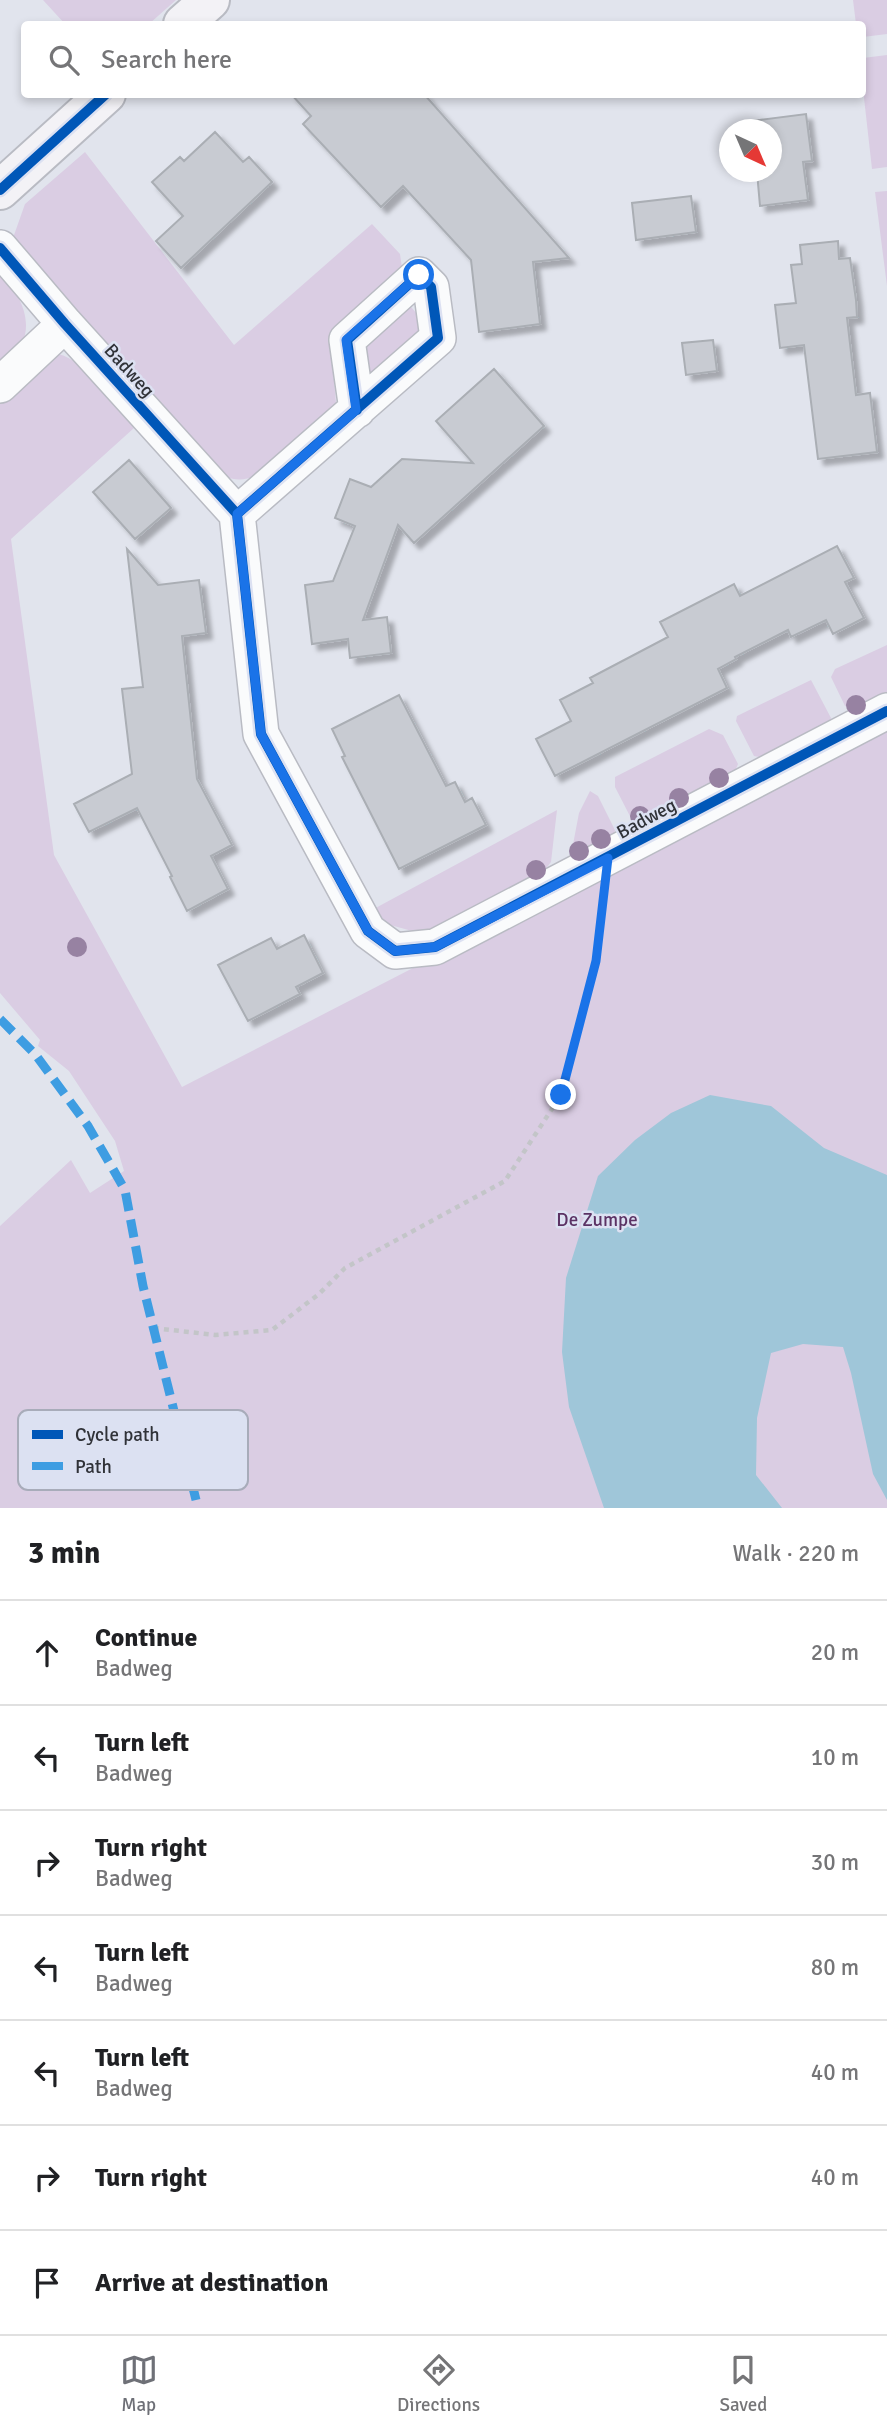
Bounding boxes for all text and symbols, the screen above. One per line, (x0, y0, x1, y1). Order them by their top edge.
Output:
search box (21, 21, 866, 98)
icon: search (45, 41, 83, 79)
text: Search here (101, 44, 232, 76)
north arrow (719, 119, 782, 182)
route start (403, 259, 434, 290)
street label: Badweg (99, 339, 160, 403)
street label: Badweg (613, 793, 680, 845)
route end (545, 1079, 576, 1110)
park label: De Zumpe (556, 1208, 638, 1232)
legend (18, 1410, 248, 1490)
text: Cycle path (75, 1423, 160, 1447)
text: Path (75, 1455, 112, 1479)
text: 3 min (28, 1535, 100, 1572)
text: Walk · 220 m (733, 1539, 859, 1568)
text: Continue (95, 1622, 197, 1654)
icon: ahead (28, 1634, 66, 1672)
text: 20 m (811, 1638, 859, 1667)
text: Badweg (95, 1654, 173, 1683)
text: Turn left (95, 1727, 189, 1759)
icon: left (28, 1739, 66, 1777)
text: 10 m (811, 1743, 859, 1772)
text: Badweg (95, 1759, 173, 1788)
text: Turn right (95, 1832, 207, 1864)
icon: right (28, 1844, 66, 1882)
text: 30 m (811, 1848, 859, 1877)
text: Badweg (95, 1864, 173, 1893)
text: Turn left (95, 1937, 189, 1969)
icon: left (28, 1949, 66, 1987)
text: 80 m (811, 1953, 859, 1982)
text: Badweg (95, 1969, 173, 1998)
text: Turn left (95, 2042, 189, 2074)
icon: left (28, 2054, 66, 2092)
text: 40 m (811, 2058, 859, 2087)
text: Badweg (95, 2074, 173, 2103)
icon: right (28, 2159, 66, 2197)
text: Turn right (95, 2162, 207, 2194)
text: 40 m (811, 2163, 859, 2192)
icon: arrive (28, 2264, 66, 2302)
text: Arrive at destination (95, 2267, 328, 2299)
tab: Map (120, 2351, 158, 2417)
tab: Directions (397, 2351, 480, 2417)
tab: Saved (719, 2351, 767, 2417)

